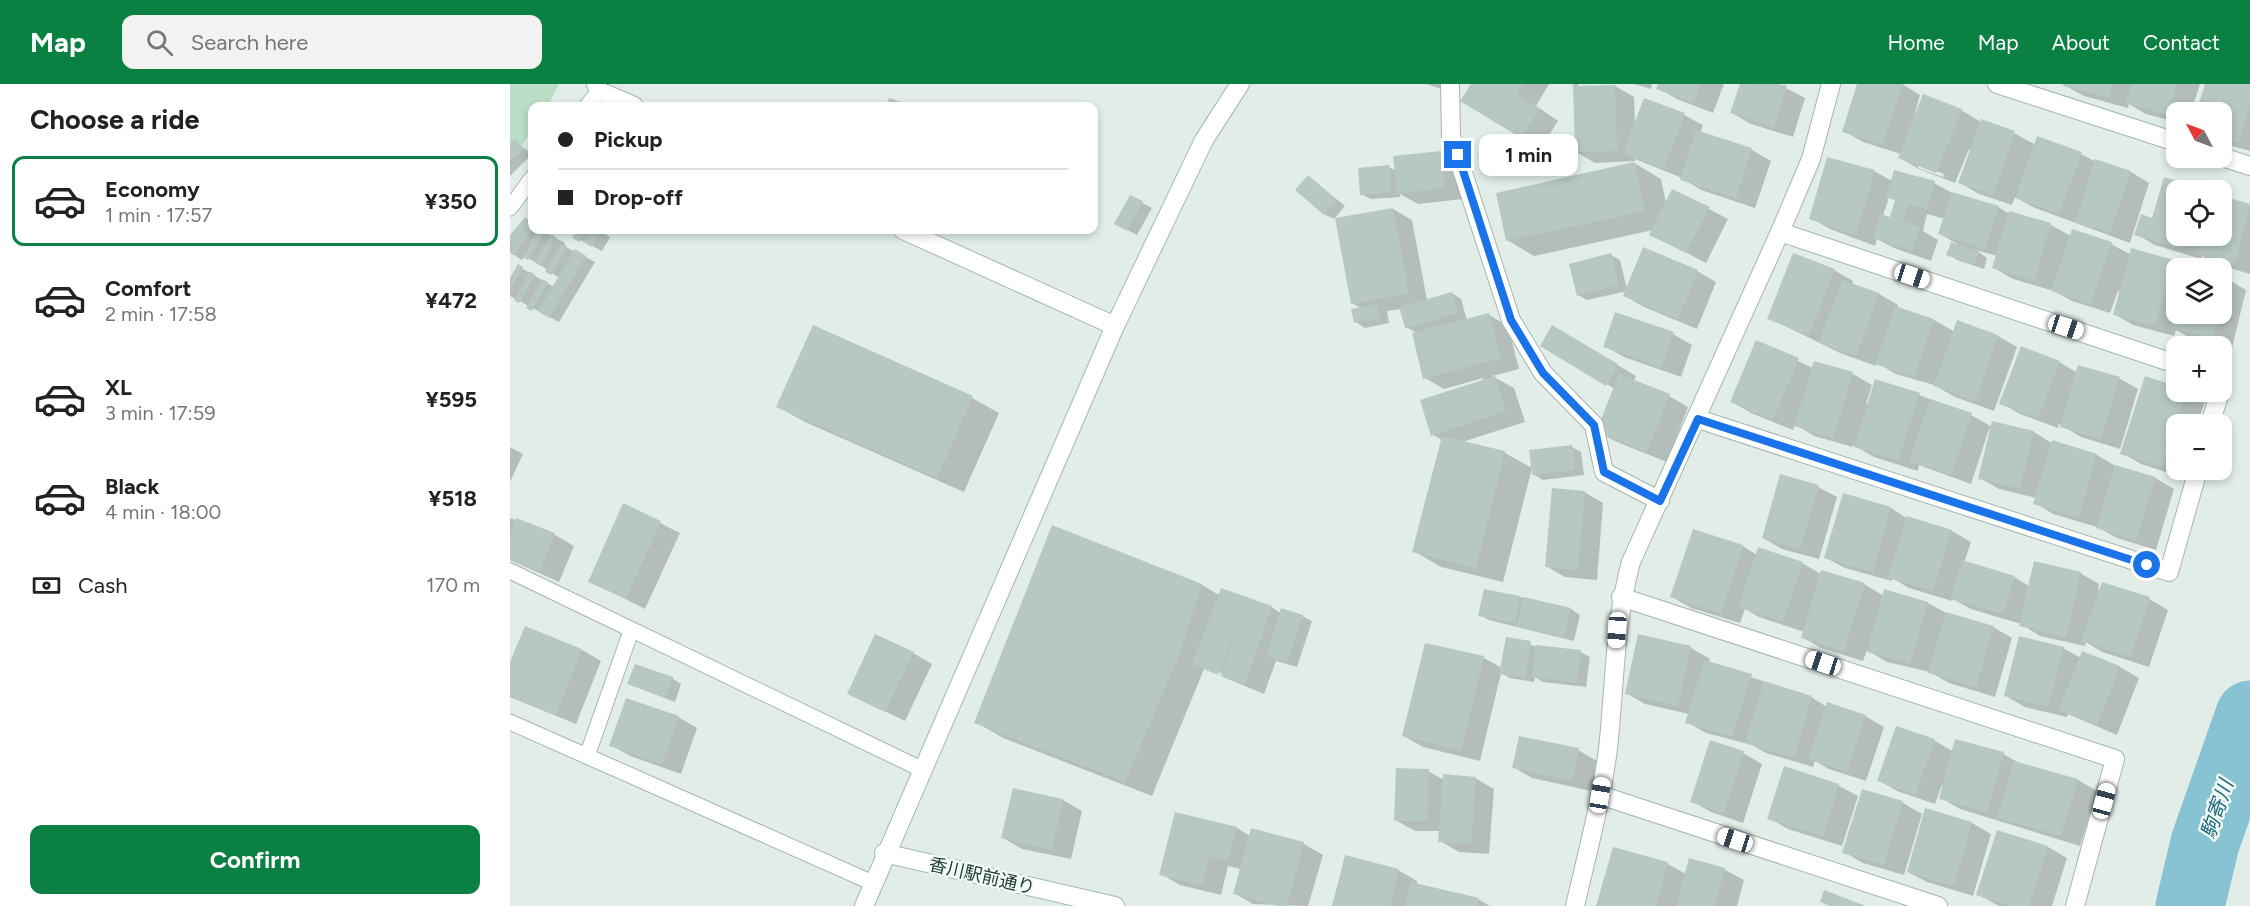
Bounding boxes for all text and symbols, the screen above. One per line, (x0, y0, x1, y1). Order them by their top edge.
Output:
search box (122, 15, 542, 69)
text: Map (30, 25, 86, 59)
icon: search (143, 26, 176, 59)
text: Search here (191, 29, 308, 56)
text: Home (1888, 30, 1945, 55)
text: Map (1978, 30, 2019, 55)
text: About (2052, 30, 2110, 55)
text: Contact (2143, 30, 2220, 55)
north arrow (2166, 102, 2232, 168)
map controls (2166, 102, 2232, 480)
text: Choose a ride (30, 103, 199, 136)
text: Pickup (594, 126, 663, 153)
callout: 1 min (1479, 134, 1578, 176)
route end (1444, 141, 1471, 168)
text: 1 min (1505, 143, 1552, 167)
icon: car (33, 174, 87, 228)
text: Economy (105, 176, 200, 203)
button: locate (2166, 180, 2232, 246)
text: Drop-off (594, 184, 683, 211)
text: ¥350 (425, 188, 477, 215)
text: 1 min · 17:57 (105, 203, 212, 227)
button: layers (2166, 258, 2232, 324)
car (1892, 262, 1932, 290)
icon: car (33, 273, 87, 327)
text: Comfort (105, 275, 191, 302)
text: ¥472 (425, 287, 477, 314)
text: 2 min · 17:58 (105, 302, 217, 326)
car (2046, 313, 2086, 341)
button: + (2166, 336, 2232, 402)
icon: car (33, 372, 87, 426)
text: XL (105, 374, 132, 401)
text: ¥595 (426, 386, 477, 413)
text: 3 min · 17:59 (105, 401, 215, 425)
button: − (2166, 414, 2232, 480)
icon: car (33, 471, 87, 525)
text: Black (105, 473, 159, 500)
text: ¥518 (428, 485, 477, 512)
text: 4 min · 18:00 (105, 500, 221, 524)
route start (2133, 551, 2160, 578)
icon: cash (30, 569, 63, 602)
text: Cash (78, 572, 128, 599)
text: 170 m (426, 573, 480, 597)
car (1607, 611, 1627, 649)
car (1803, 649, 1843, 677)
water label: 駒寄川 (2196, 775, 2239, 841)
car (1588, 776, 1612, 814)
car (2091, 781, 2117, 821)
button: Confirm (30, 825, 480, 894)
car (1715, 826, 1755, 854)
street label: 香川駅前通り (927, 853, 1037, 899)

